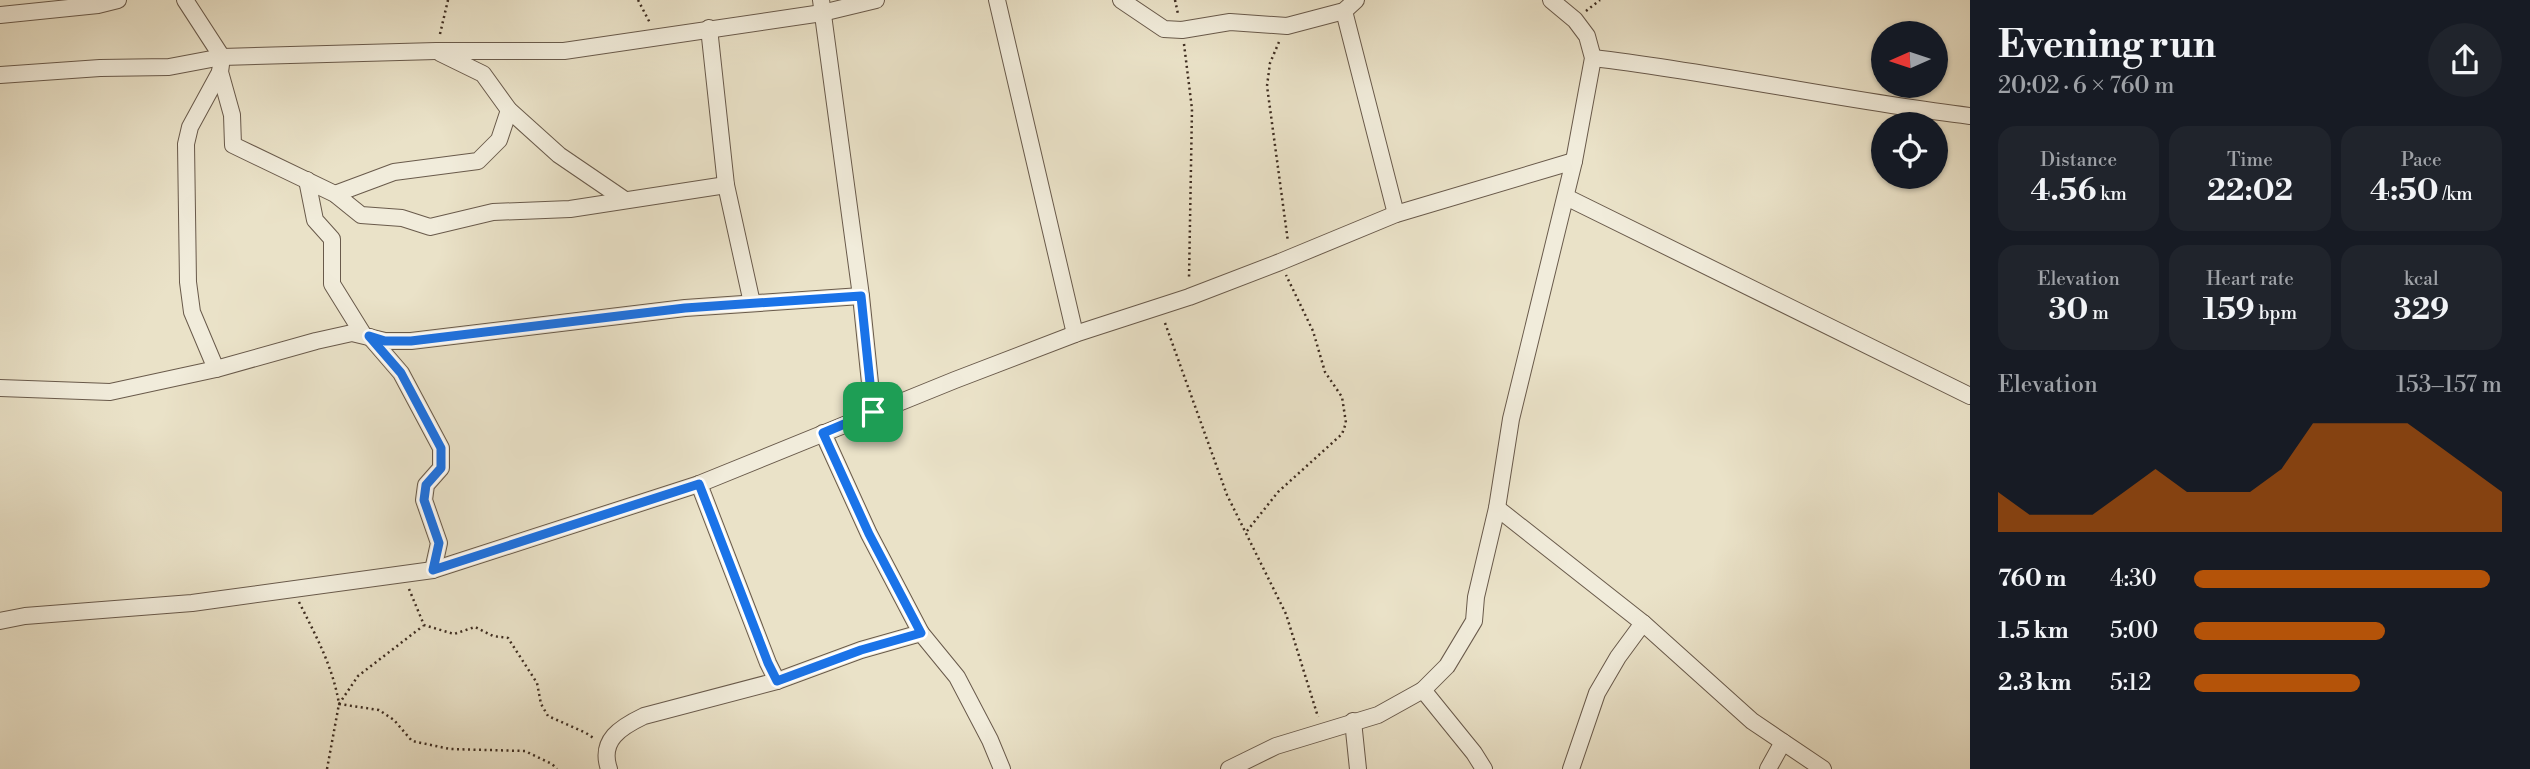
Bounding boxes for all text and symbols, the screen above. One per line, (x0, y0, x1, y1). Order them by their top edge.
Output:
north arrow (1871, 21, 1948, 98)
map controls (1871, 21, 1948, 189)
text: Evening run (1998, 22, 2216, 69)
button: share (2428, 23, 2502, 97)
text: 20:02 · 6 × 760 m (1998, 72, 2174, 100)
button: locate (1871, 112, 1948, 189)
text: Distance (2040, 148, 2117, 172)
text: Time (2227, 148, 2273, 172)
text: Pace (2401, 148, 2442, 172)
text: 4.56 (2031, 172, 2096, 210)
text: 22:02 (2207, 172, 2293, 210)
text: 4:50 (2370, 172, 2439, 210)
text: km (2096, 182, 2127, 206)
text: /km (2439, 182, 2473, 206)
text: Elevation (2038, 267, 2120, 291)
text: Heart rate (2206, 267, 2294, 291)
text: kcal (2404, 267, 2439, 291)
text: 30 (2048, 291, 2088, 329)
text: 159 (2203, 291, 2255, 329)
text: 329 (2393, 291, 2449, 329)
text: m (2088, 301, 2109, 325)
text: bpm (2255, 301, 2297, 325)
text: Elevation (1998, 371, 2098, 399)
text: 153–157 m (2396, 371, 2502, 399)
pin (843, 382, 903, 442)
icon: arrive (854, 393, 892, 431)
text: 760 m (1998, 565, 2066, 593)
text: 4:30 (2110, 565, 2157, 593)
text: 1.5 km (1998, 617, 2069, 645)
text: 5:00 (2110, 617, 2158, 645)
text: 2.3 km (1998, 669, 2071, 697)
text: 5:12 (2110, 669, 2151, 697)

